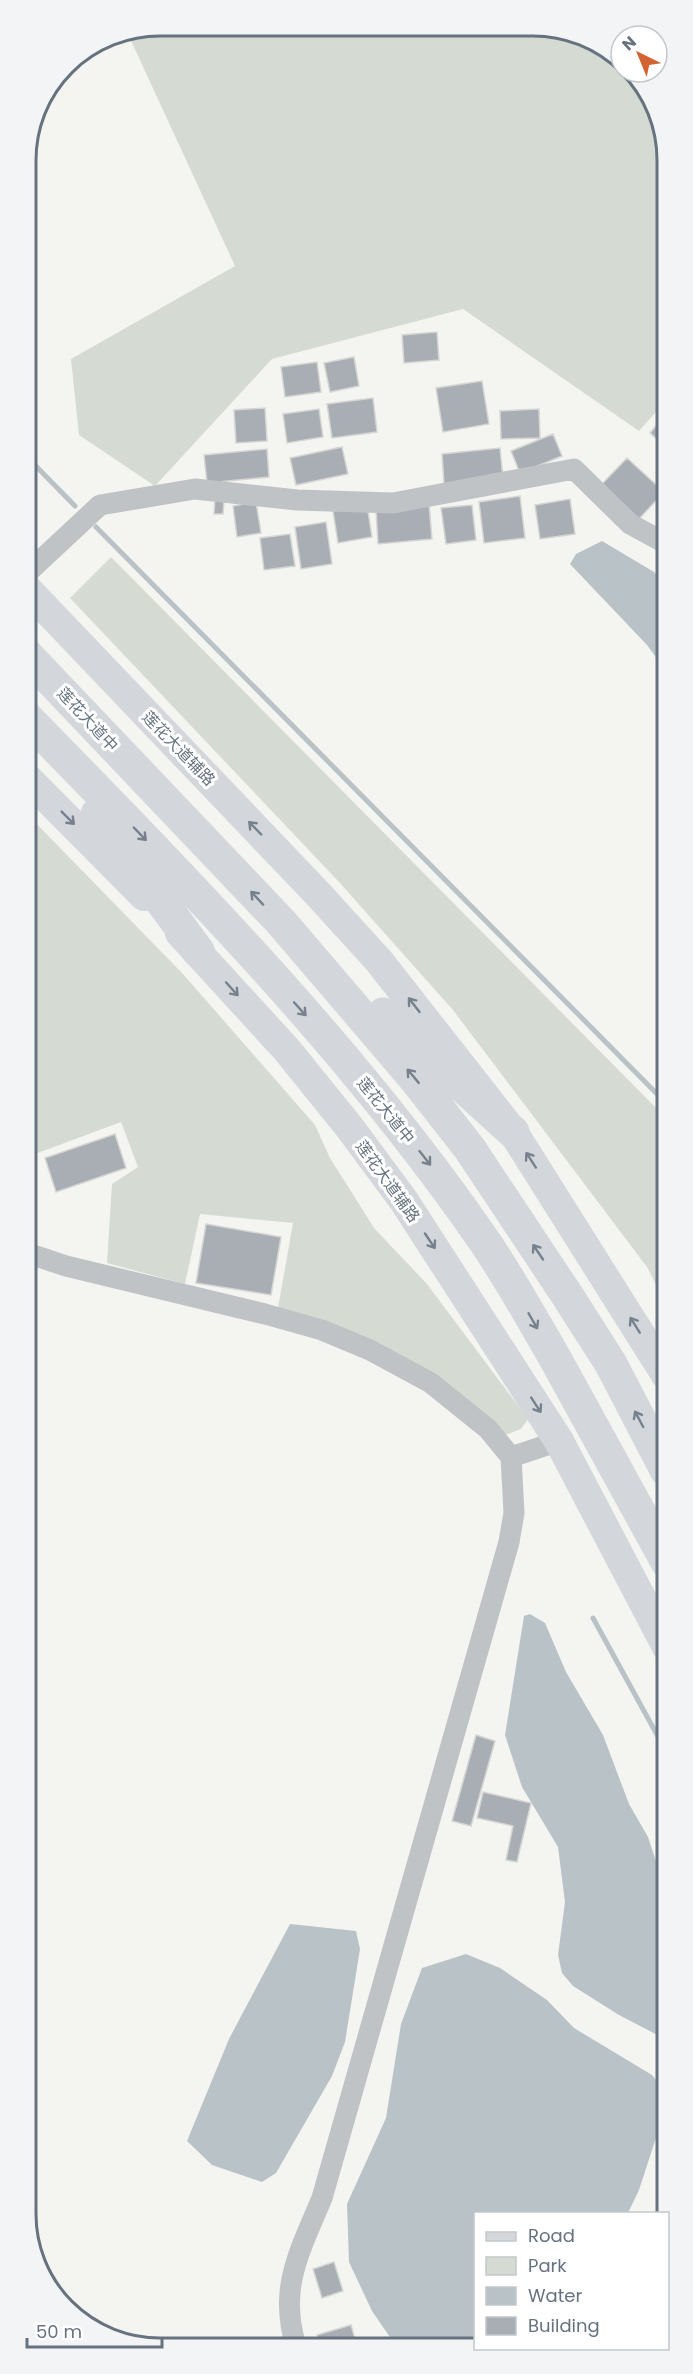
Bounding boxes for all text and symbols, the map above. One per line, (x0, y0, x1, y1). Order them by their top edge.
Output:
north arrow (609, 24, 669, 84)
text: N (617, 31, 641, 56)
street label: 莲花大道中 (52, 682, 123, 756)
street label: 莲花大道辅路 (137, 706, 220, 791)
one-way arrow (60, 811, 75, 826)
one-way arrow (248, 821, 263, 836)
one-way arrow (133, 826, 148, 841)
one-way arrow (250, 890, 265, 905)
one-way arrow (225, 981, 239, 996)
one-way arrow (407, 997, 420, 1013)
one-way arrow (293, 1001, 307, 1016)
one-way arrow (406, 1069, 420, 1084)
street label: 莲花大道中 (351, 1072, 420, 1149)
street label: 莲花大道辅路 (350, 1136, 425, 1227)
one-way arrow (419, 1150, 432, 1166)
one-way arrow (524, 1152, 537, 1169)
one-way arrow (424, 1232, 436, 1249)
one-way arrow (532, 1244, 544, 1261)
one-way arrow (527, 1312, 539, 1329)
one-way arrow (629, 1317, 641, 1334)
one-way arrow (530, 1396, 542, 1413)
one-way arrow (633, 1410, 644, 1428)
legend (474, 2212, 669, 2350)
text: Road (528, 2223, 575, 2248)
text: Park (528, 2253, 567, 2278)
text: Water (528, 2283, 582, 2308)
scale bar (27, 2311, 162, 2349)
text: Building (528, 2313, 600, 2338)
text: 50 m (36, 2319, 82, 2344)

